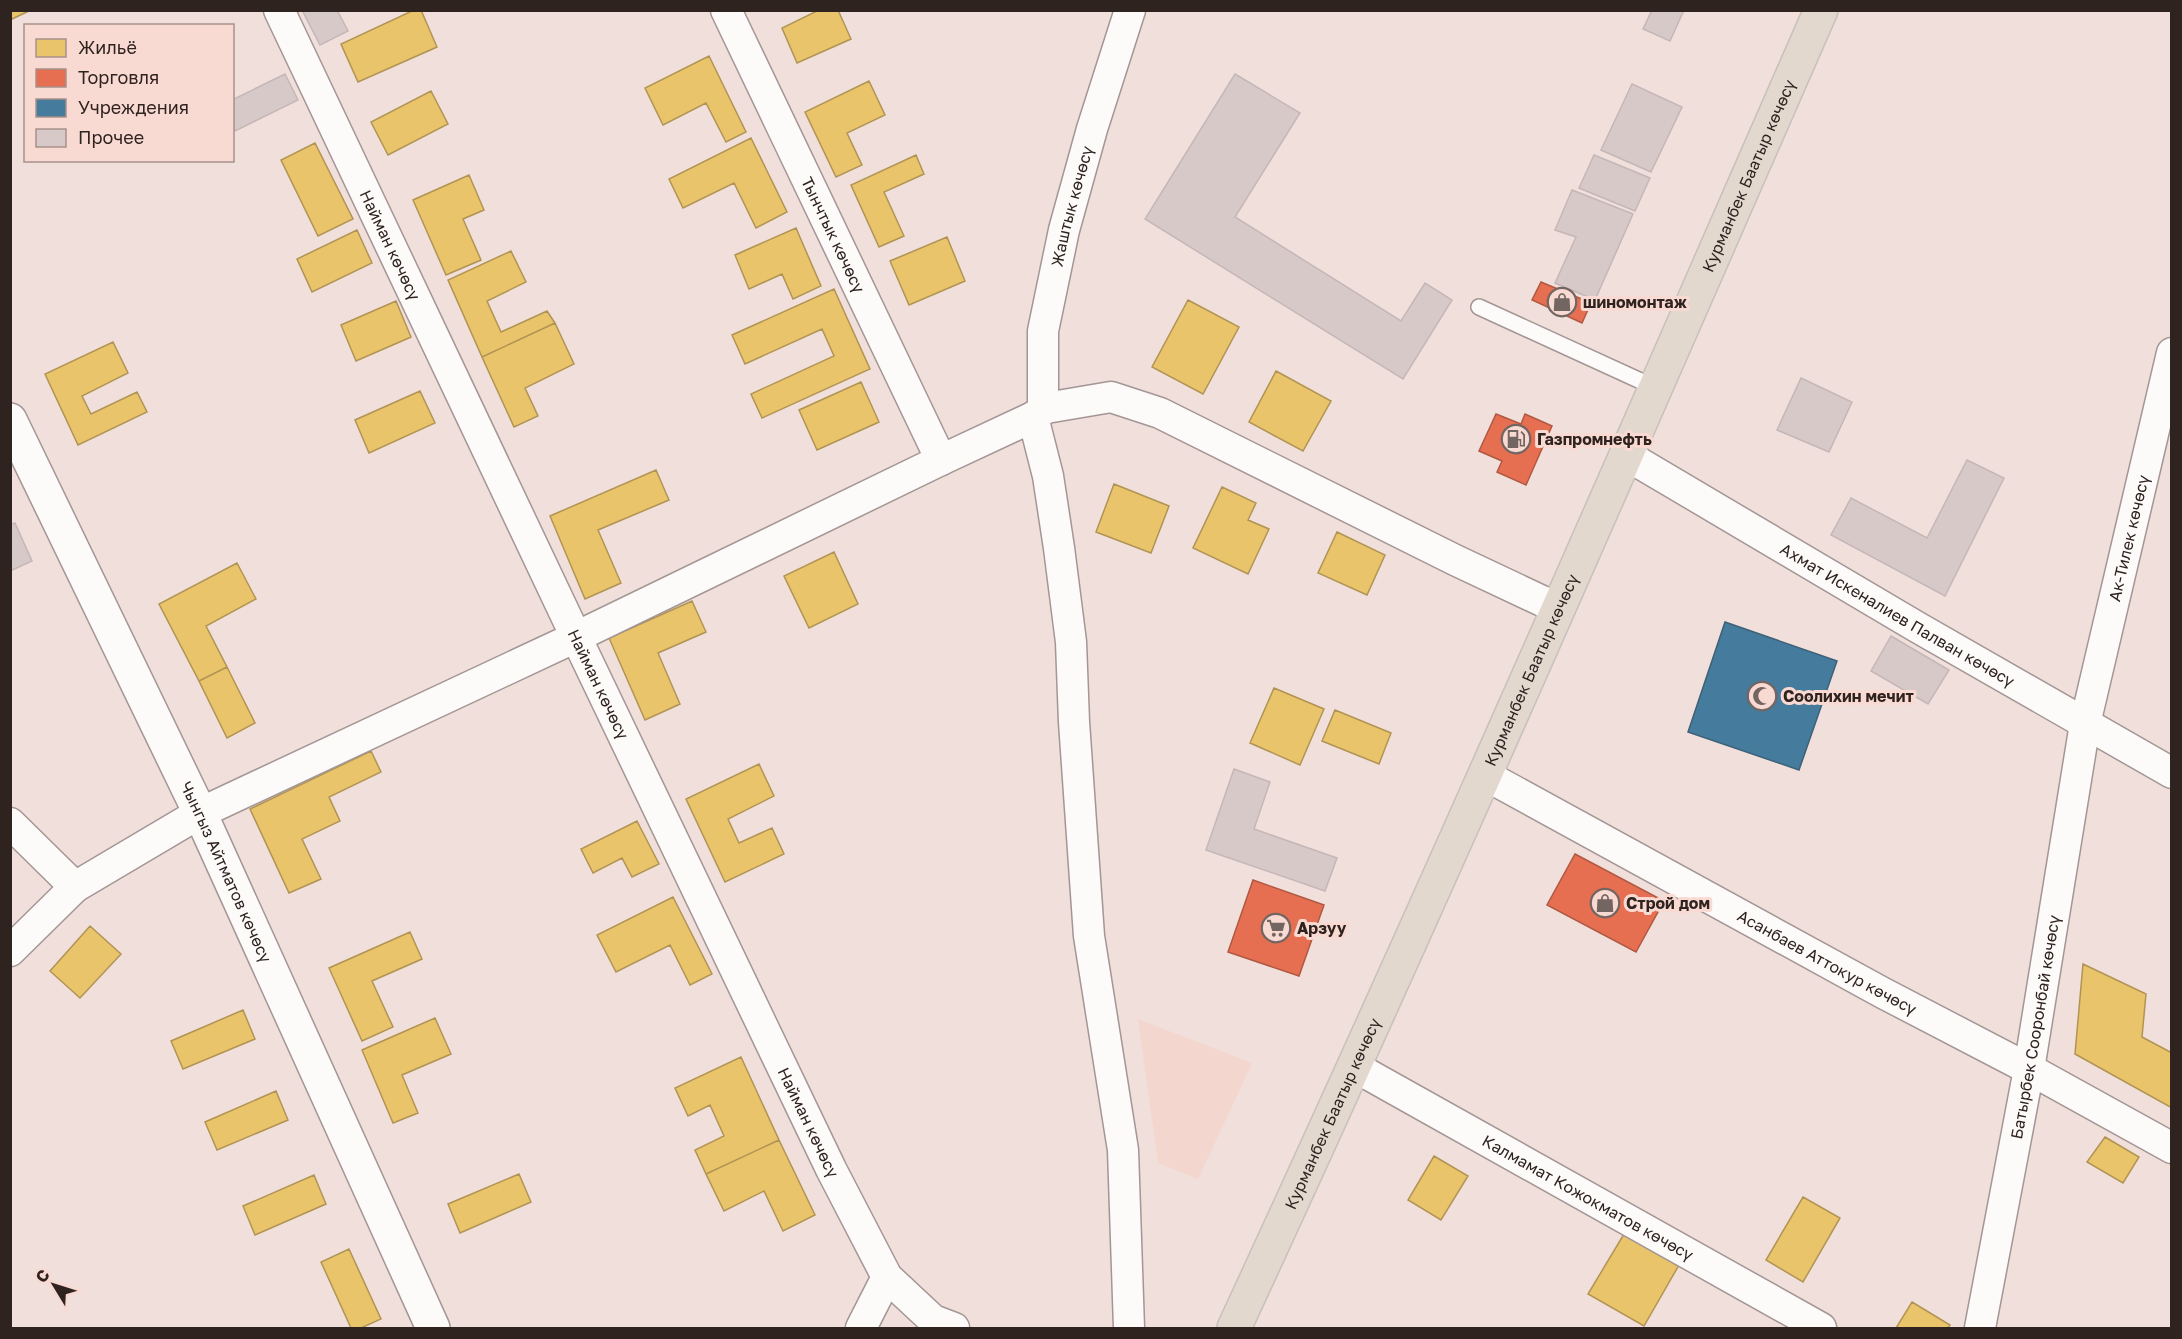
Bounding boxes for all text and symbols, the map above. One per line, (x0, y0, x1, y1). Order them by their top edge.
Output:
legend (24, 24, 234, 162)
text: Жильё (78, 36, 137, 58)
text: Торговля (78, 66, 159, 88)
street label: Курманбек Баатыр көчөсү (1698, 76, 1799, 275)
text: Учреждения (78, 96, 189, 118)
text: Прочее (78, 126, 144, 148)
street label: Жаштык көчөсү (1047, 143, 1097, 269)
street label: Тынчтык көчөсү (797, 174, 870, 296)
street label: Найман көчөсү (356, 187, 425, 303)
shop icon: шиномонтаж (1546, 286, 1578, 318)
place label: шиномонтаж (1583, 292, 1687, 312)
fuel station icon: Газпромнефть (1500, 423, 1532, 455)
place label: Газпромнефть (1537, 429, 1652, 449)
street label: Ак-Тилек көчөсү (2104, 473, 2153, 603)
street label: Ахмат Искеналиев Палван көчөсү (1777, 538, 2018, 691)
street label: Курманбек Баатыр көчөсү (1480, 571, 1582, 769)
street label: Найман көчөсү (564, 626, 633, 742)
mosque icon: Соолихин мечит (1746, 680, 1778, 712)
place label: Соолихин мечит (1783, 686, 1914, 706)
street label: Чынгыз Айтматов көчөсү (176, 778, 276, 966)
shop icon: Строй дом (1589, 887, 1621, 919)
place label: Строй дом (1626, 893, 1710, 913)
street label: Асанбаев Аттокур көчөсү (1734, 905, 1920, 1019)
supermarket icon: Арзуу (1260, 912, 1292, 944)
street label: Батырбек Сооронбай көчөсү (2006, 913, 2064, 1141)
place label: Арзуу (1297, 918, 1347, 938)
street label: Курманбек Баатыр көчөсү (1280, 1015, 1385, 1212)
street label: Найман көчөсү (774, 1064, 844, 1181)
street label: Калмамат Кожокматов көчөсү (1479, 1130, 1697, 1265)
north arrow (24, 1255, 84, 1315)
text: С (31, 1265, 54, 1286)

